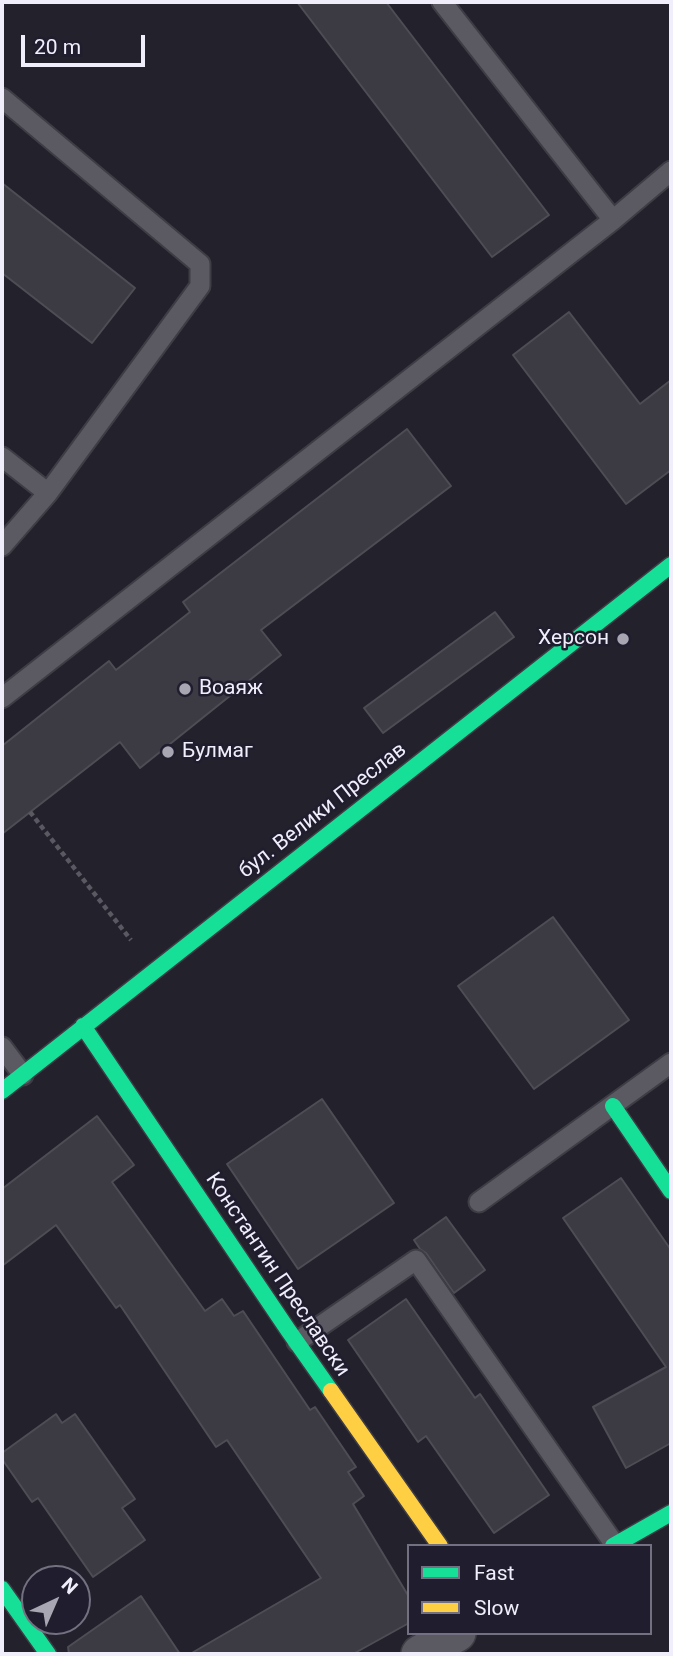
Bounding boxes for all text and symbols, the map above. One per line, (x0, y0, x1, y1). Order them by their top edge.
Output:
scale bar (24, 21, 149, 65)
text: 20 m (34, 35, 81, 59)
place label: Херсон (538, 626, 609, 652)
marker: Херсон (615, 631, 631, 647)
place label: Воаяж (199, 676, 263, 702)
marker: Воаяж (177, 681, 193, 697)
street label: бул. Велики Преслав (234, 738, 412, 884)
place label: Булмаг (182, 739, 253, 765)
marker: Булмаг (160, 744, 176, 760)
street label: Константин Преславски (199, 1168, 355, 1382)
legend (407, 1544, 652, 1635)
text: Fast (474, 1561, 514, 1585)
north arrow (21, 1565, 91, 1635)
text: N (57, 1573, 82, 1599)
text: Slow (474, 1596, 519, 1620)

